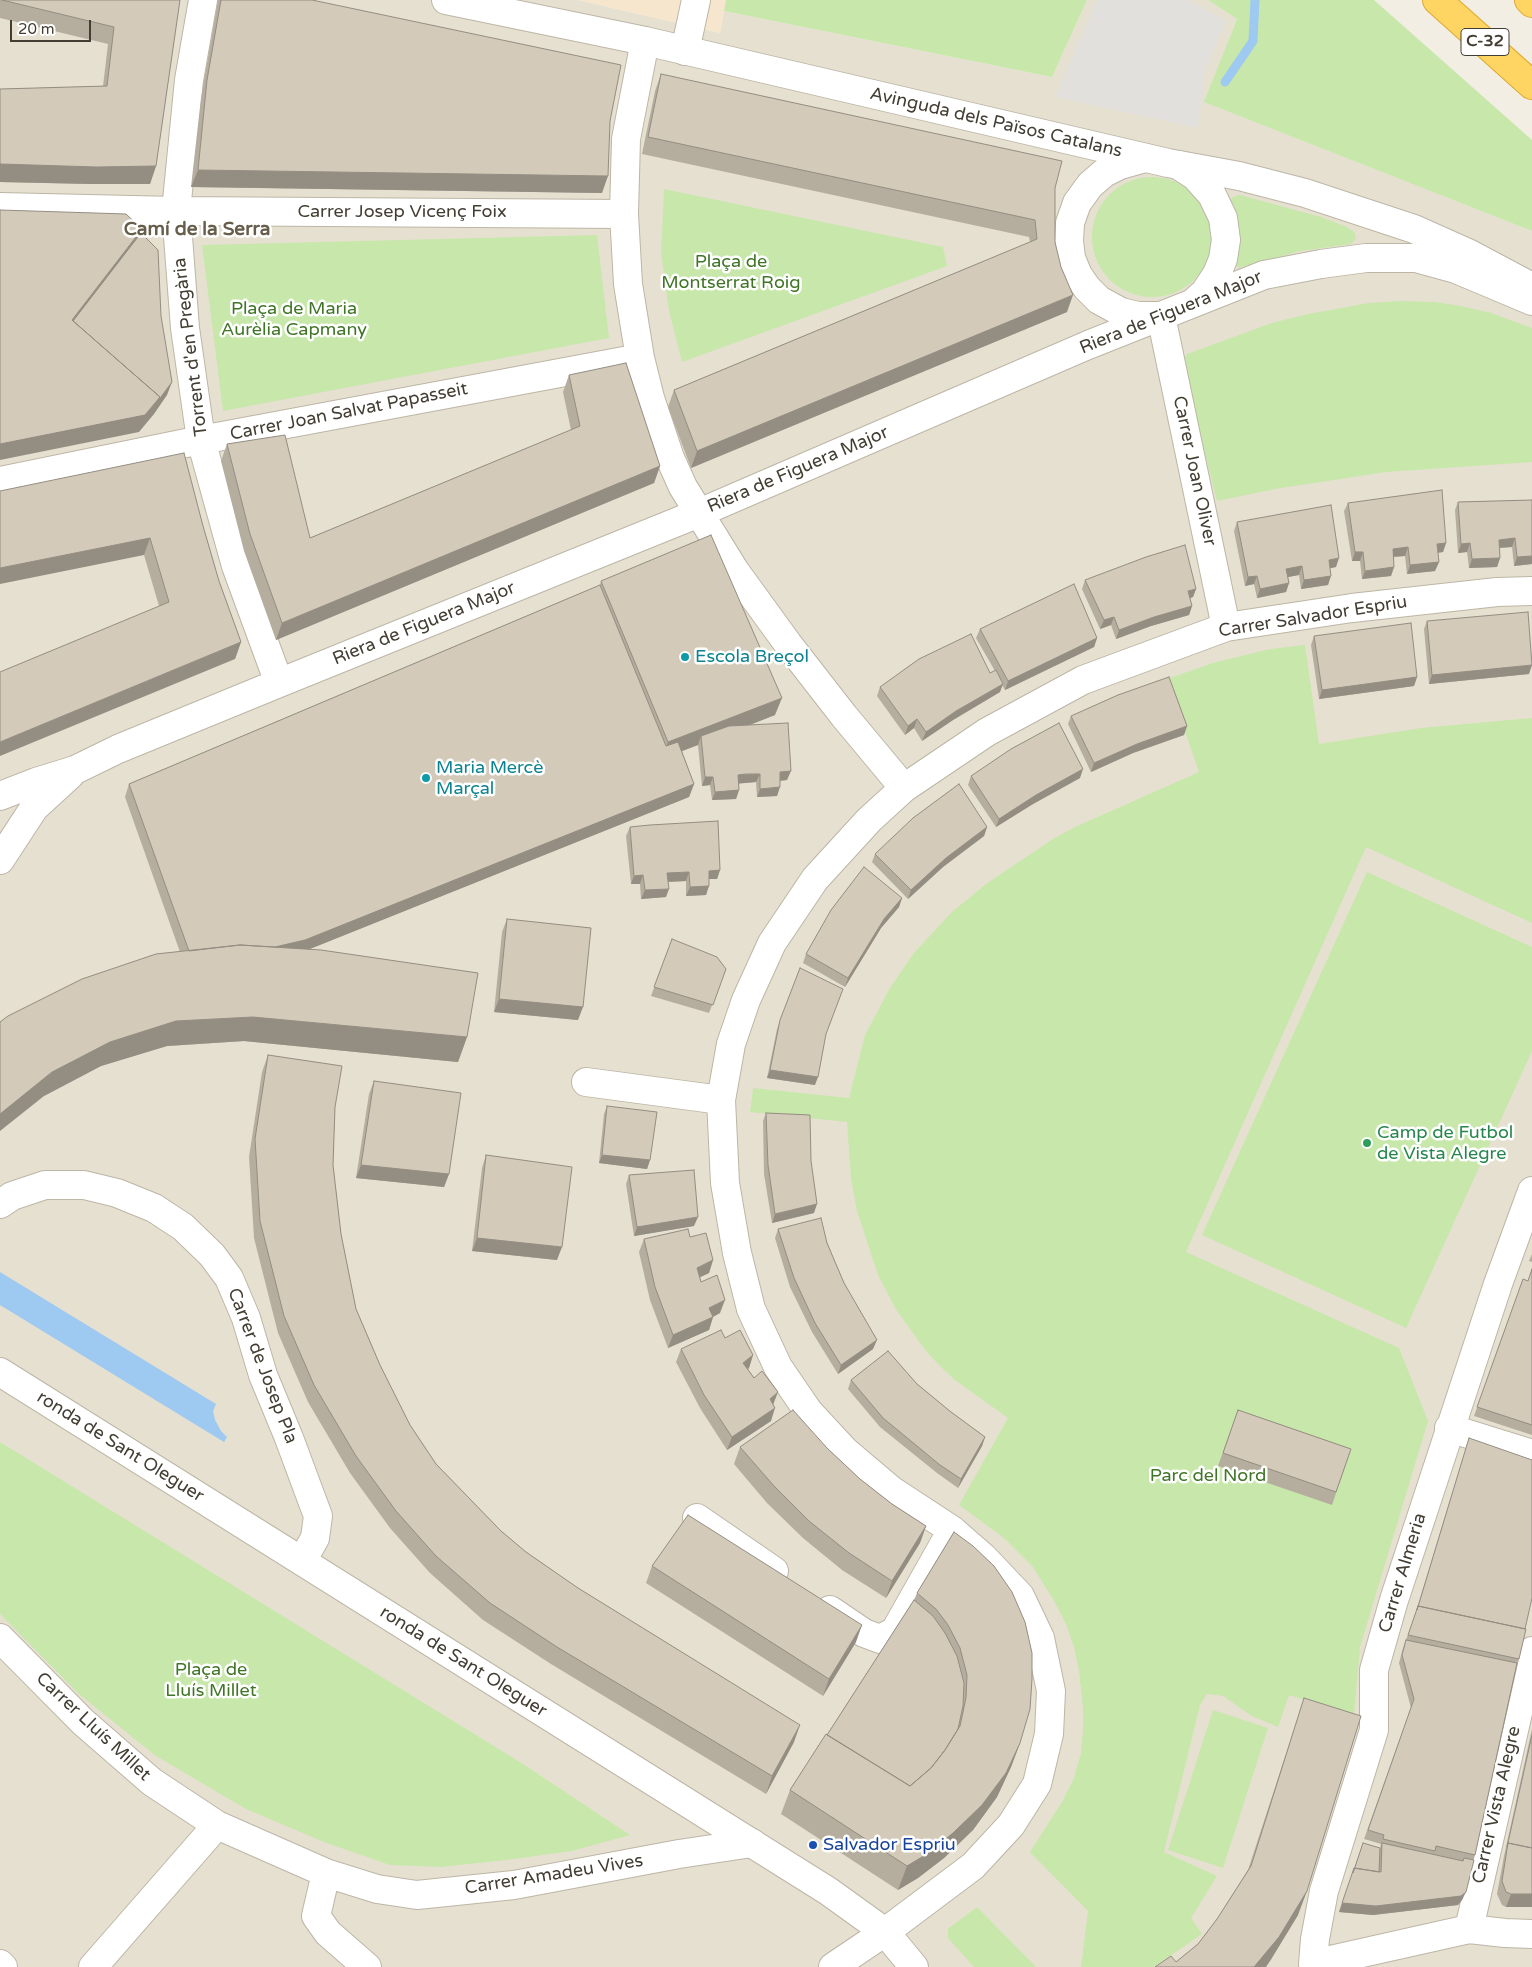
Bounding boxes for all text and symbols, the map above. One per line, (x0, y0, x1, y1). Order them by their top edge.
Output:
scale bar (12, 10, 94, 42)
text: 20 m (18, 20, 55, 38)
road number: C-32 (1461, 28, 1509, 56)
street label: Avinguda dels Països Catalans (868, 83, 1124, 163)
street label: Carrer Josep Vicenç Foix (297, 201, 507, 223)
district label: Camí de la Serra (124, 219, 270, 241)
park label: Plaça de Montserrat Roig (661, 251, 801, 294)
street label: Torrent d'en Pregària (169, 257, 213, 437)
street label: Riera de Figuera Major (1077, 267, 1265, 359)
park label: Plaça de Maria Aurèlia Capmany (221, 298, 367, 340)
street label: Carrer Joan Salvat Papasseit (228, 378, 470, 446)
street label: Carrer Joan Oliver (1168, 394, 1220, 548)
street label: Riera de Figuera Major (704, 422, 892, 518)
street label: Riera de Figuera Major (330, 578, 518, 670)
street label: Carrer Salvador Espriu (1217, 591, 1409, 643)
place label: Escola Breçol (695, 646, 809, 668)
marker: Escola Breçol (679, 651, 691, 663)
place label: Maria Mercè Marçal (436, 757, 543, 800)
marker: Maria Mercè Marçal (420, 772, 432, 784)
place label: Camp de Futbol de Vista Alegre (1377, 1122, 1513, 1164)
marker: Camp de Futbol de Vista Alegre (1361, 1137, 1373, 1149)
street label: Carrer de Josep Pla (222, 1285, 302, 1447)
street label: ronda de Sant Oleguer (32, 1387, 208, 1507)
park label: Parc del Nord (1150, 1465, 1266, 1487)
street label: Carrer Almeria (1375, 1511, 1431, 1635)
street label: ronda de Sant Oleguer (375, 1602, 551, 1722)
park label: Plaça de Lluís Millet (165, 1659, 257, 1702)
street label: Carrer Lluís Millet (31, 1668, 155, 1786)
street label: Carrer Vista Alegre (1468, 1724, 1526, 1886)
place label: Salvador Espriu (823, 1834, 956, 1856)
marker: Salvador Espriu (807, 1839, 819, 1851)
street label: Carrer Amadeu Vives (463, 1850, 645, 1900)

